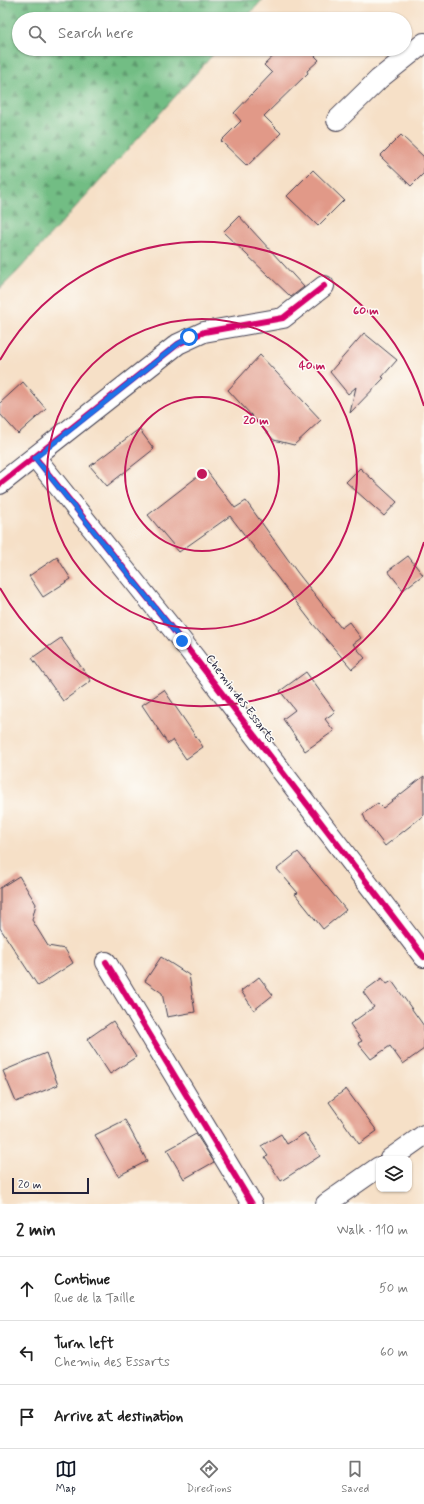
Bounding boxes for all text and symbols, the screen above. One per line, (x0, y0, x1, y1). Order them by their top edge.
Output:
search box (12, 12, 412, 56)
icon: search (26, 23, 48, 45)
text: Search here (58, 24, 134, 44)
text: 60 m (353, 303, 379, 319)
route start (180, 328, 198, 346)
text: 40 m (299, 358, 326, 374)
text: 20 m (243, 413, 269, 429)
centre of rings (195, 467, 209, 481)
route end (173, 632, 191, 650)
street label: Chemin des Essarts (201, 651, 279, 747)
map controls (376, 1156, 412, 1192)
button: layers (376, 1156, 412, 1192)
scale bar (12, 1176, 89, 1195)
text: 20 m (18, 1178, 41, 1192)
text: 2 min (16, 1219, 56, 1241)
text: Walk · 110 m (337, 1222, 408, 1239)
text: Continue (54, 1270, 110, 1290)
icon: ahead (16, 1278, 38, 1300)
text: 50 m (379, 1280, 408, 1297)
text: Rue de la Taille (54, 1290, 135, 1307)
text: Turn left (54, 1334, 114, 1354)
icon: left (16, 1342, 38, 1364)
text: 60 m (380, 1344, 408, 1361)
text: Chemin des Essarts (54, 1354, 170, 1371)
icon: arrive (16, 1406, 38, 1428)
text: Arrive at destination (54, 1407, 183, 1427)
tab: Map (55, 1458, 77, 1496)
tab: Directions (186, 1458, 232, 1496)
tab: Saved (341, 1458, 369, 1496)

